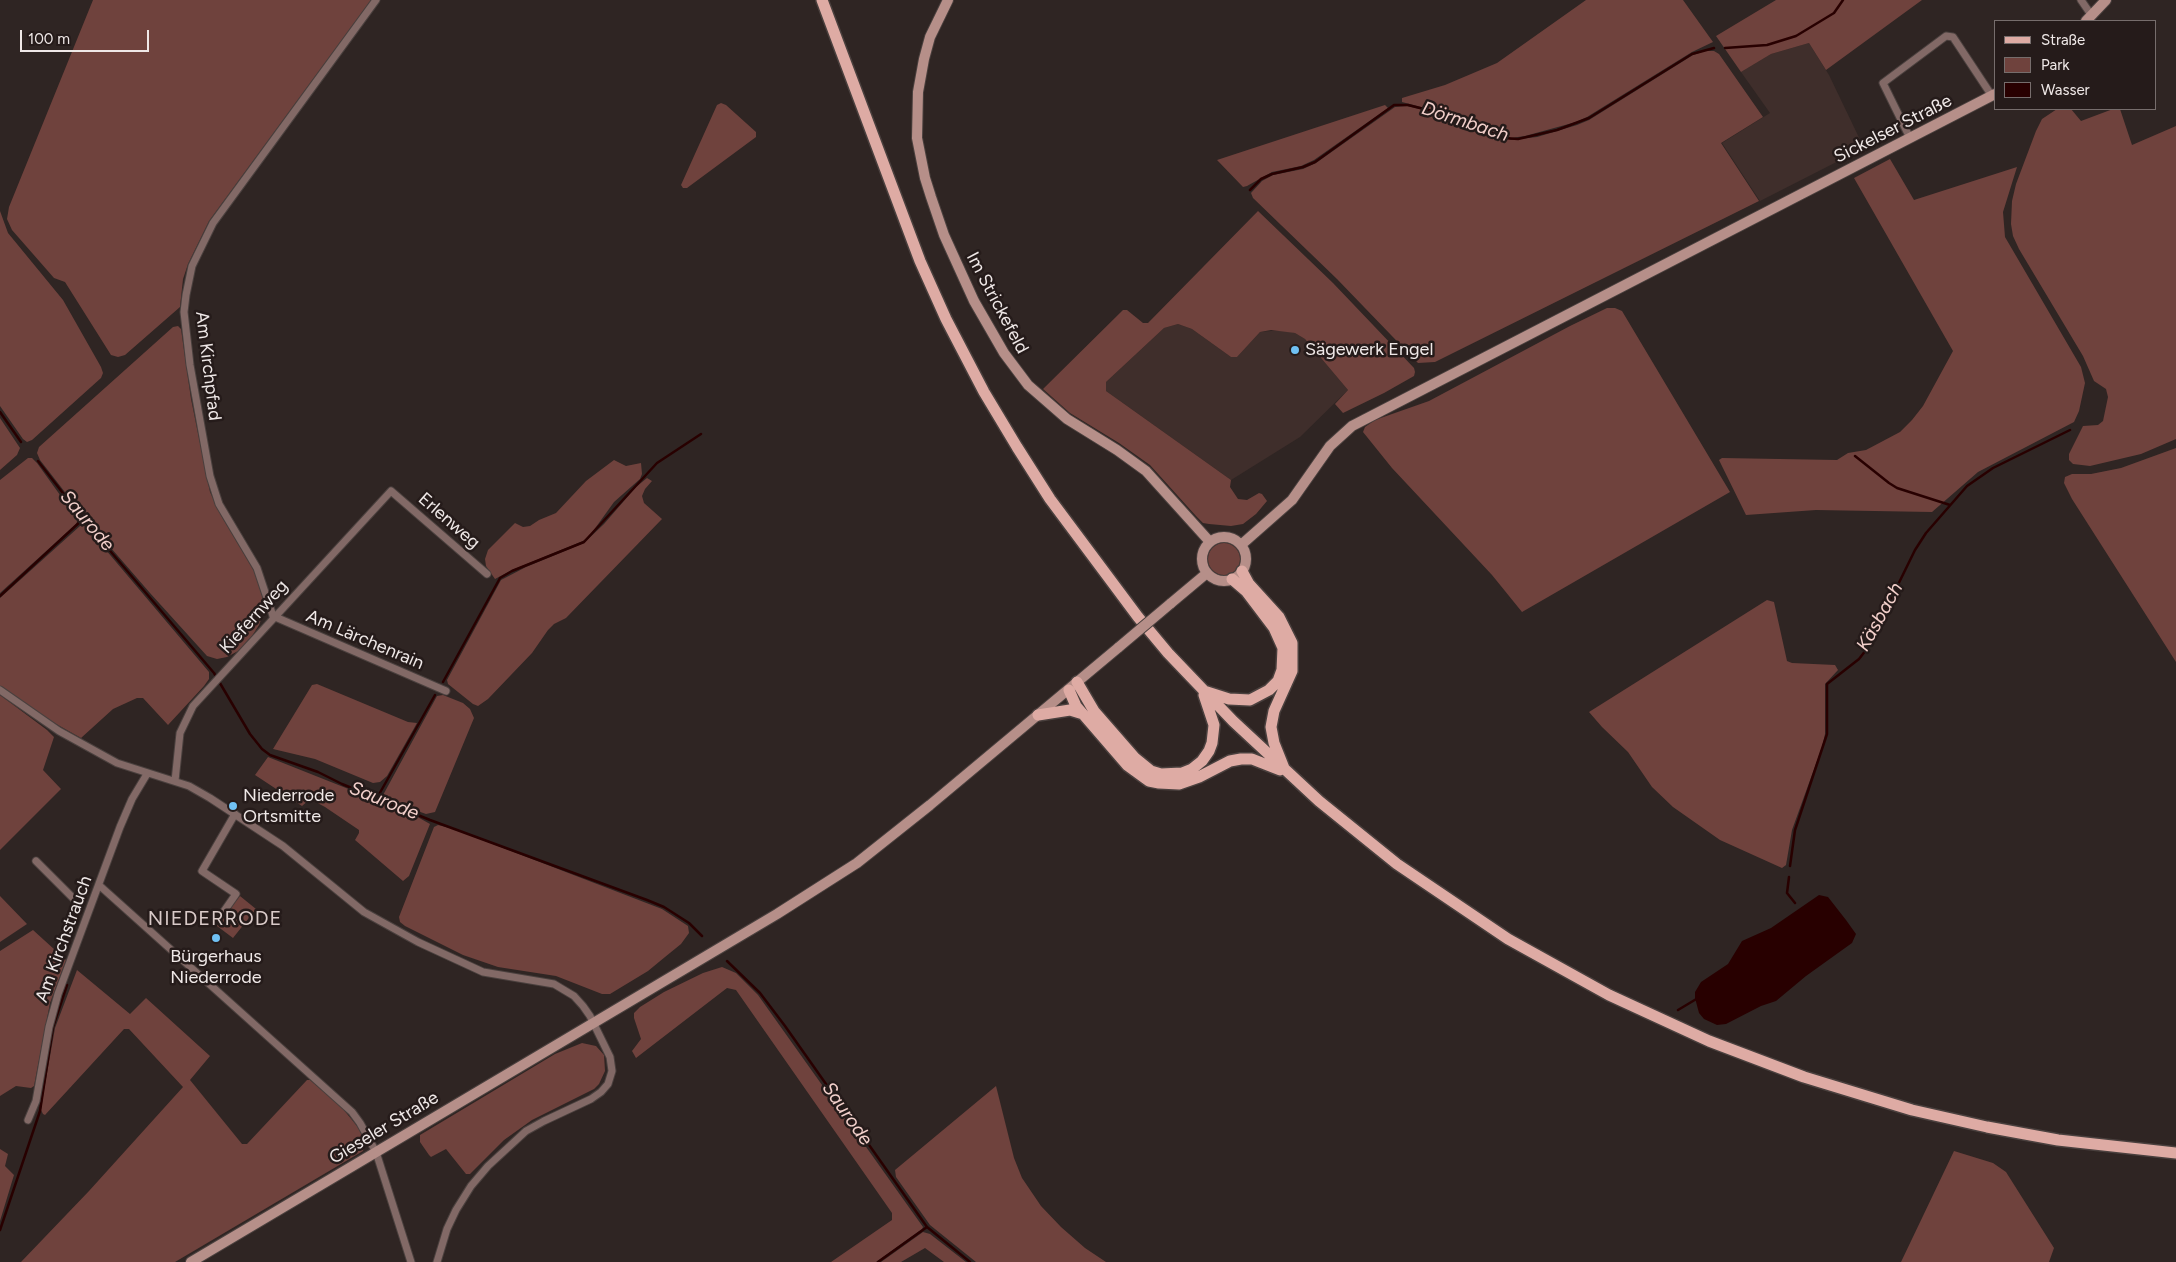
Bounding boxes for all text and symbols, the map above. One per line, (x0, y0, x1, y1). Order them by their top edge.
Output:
scale bar (22, 20, 151, 52)
legend (1994, 20, 2156, 110)
text: 100 m (28, 30, 70, 48)
text: Straße (2041, 31, 2085, 49)
text: Park (2041, 56, 2070, 74)
text: Wasser (2041, 81, 2090, 99)
street label: Sickelser Straße (1831, 90, 1955, 168)
water label: Dörmbach (1419, 97, 1511, 147)
street label: Im Strickefeld (961, 249, 1033, 357)
street label: Am Kirchpfad (191, 310, 225, 422)
place label: Sägewerk Engel (1305, 339, 1433, 361)
marker: Sägewerk Engel (1289, 344, 1301, 356)
water label: Saurode (55, 486, 119, 556)
street label: Erlenweg (414, 488, 484, 554)
street label: Kiefernweg (215, 576, 293, 658)
water label: Käsbach (1852, 579, 1908, 655)
street label: Am Lärchenrain (303, 606, 427, 674)
water label: Saurode (346, 777, 422, 825)
place label: Niederrode Ortsmitte (243, 785, 334, 828)
marker: Niederrode Ortsmitte (227, 800, 239, 812)
street label: Am Kirchstrauch (31, 873, 97, 1005)
district label: NIEDERRODE (147, 907, 283, 931)
marker: Bürgerhaus Niederrode (210, 932, 222, 944)
place label: Bürgerhaus Niederrode (170, 946, 262, 989)
water label: Saurode (817, 1078, 877, 1150)
street label: Gieseler Straße (326, 1087, 442, 1169)

